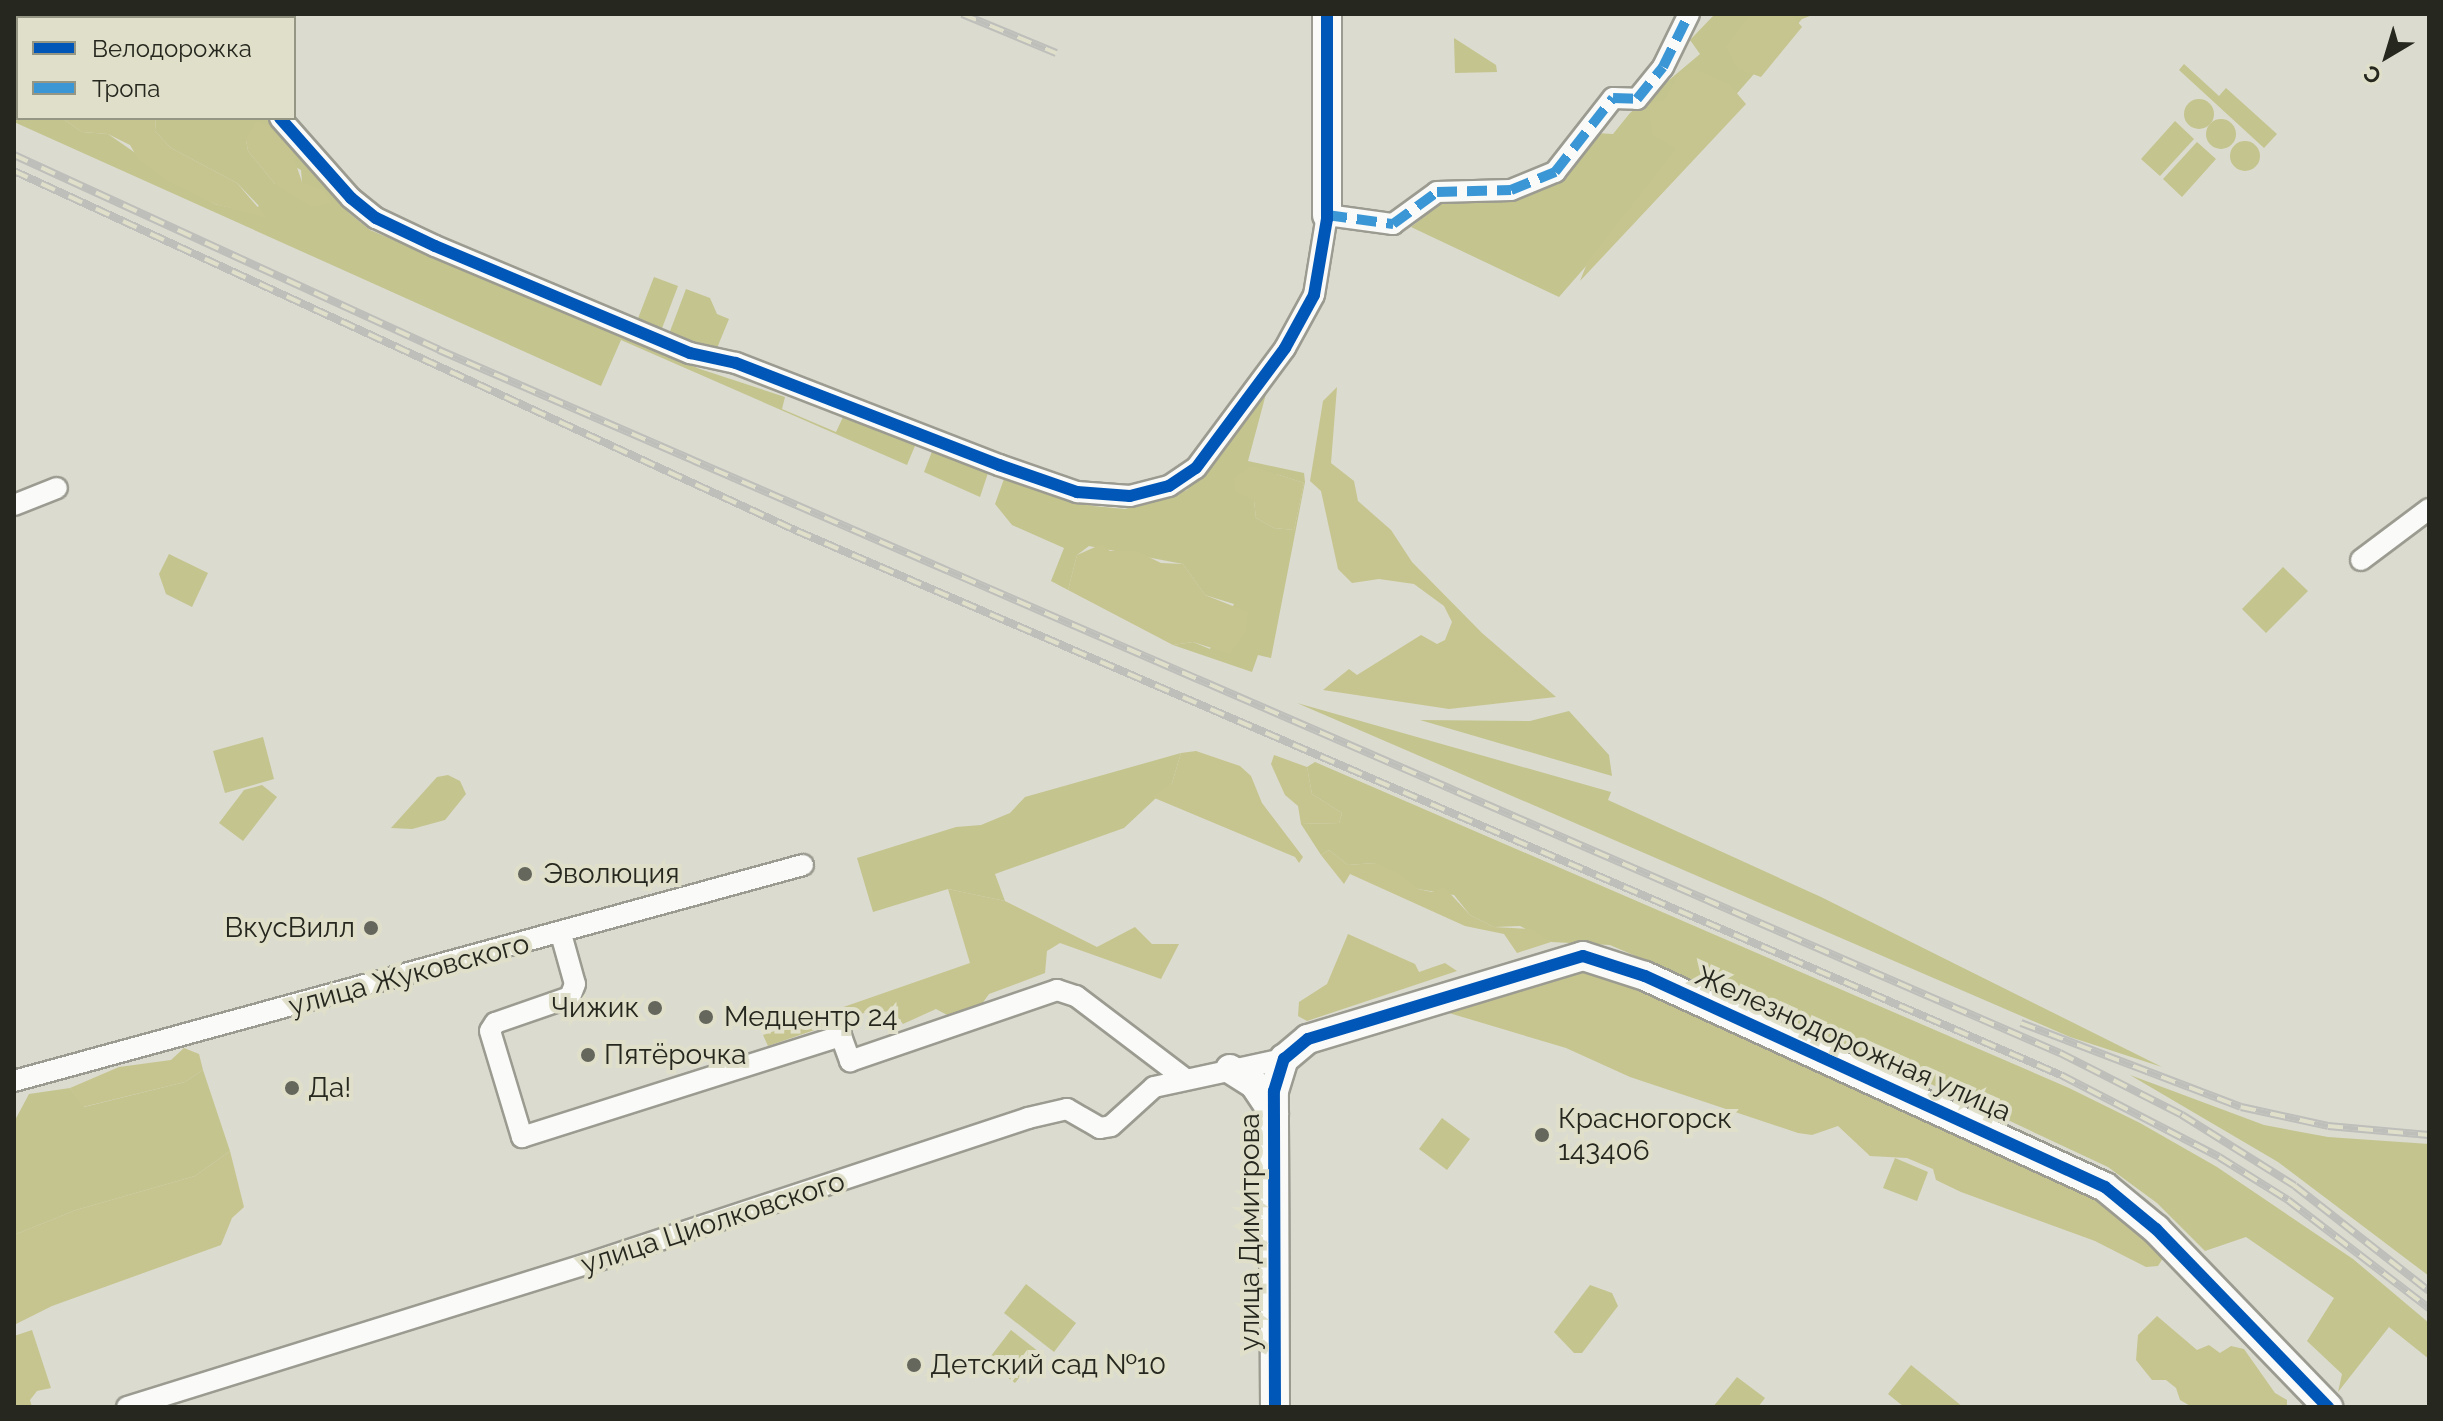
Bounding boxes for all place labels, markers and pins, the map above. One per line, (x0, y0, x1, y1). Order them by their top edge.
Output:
place label: Эволюция (543, 857, 680, 891)
marker: Эволюция (514, 863, 536, 885)
place label: ВкусВилл (225, 911, 355, 945)
marker: ВкусВилл (362, 919, 380, 937)
place label: Чижик (551, 991, 639, 1025)
marker: Чижик (646, 999, 664, 1017)
place label: Медцентр 24 (724, 1000, 898, 1034)
marker: Медцентр 24 (695, 1006, 717, 1028)
place label: Пятёрочка (604, 1038, 746, 1072)
marker: Пятёрочка (579, 1046, 597, 1064)
place label: Да! (308, 1071, 351, 1105)
marker: Да! (283, 1079, 301, 1097)
place label: Красногорск 143406 (1558, 1102, 1732, 1168)
marker: Красногорск 143406 (1533, 1126, 1551, 1144)
place label: Детский сад №10 (930, 1348, 1166, 1382)
marker: Детский сад №10 (905, 1356, 923, 1374)

